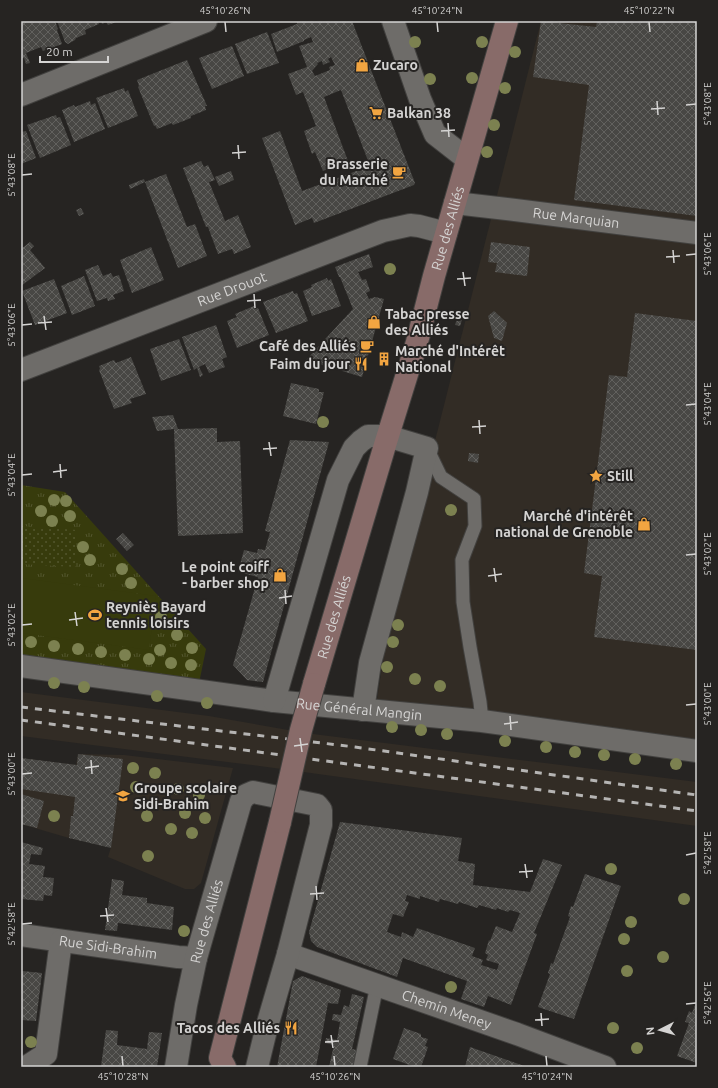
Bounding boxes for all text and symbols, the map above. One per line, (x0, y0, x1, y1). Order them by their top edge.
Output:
text: 45°10'26"N (200, 5, 250, 16)
text: 45°10'24"N (412, 5, 462, 16)
text: 45°10'22"N (624, 5, 674, 16)
scale bar (40, 38, 108, 64)
text: 20 m (46, 45, 73, 58)
shop icon: Zucaro (354, 57, 370, 73)
place label: Zucaro (373, 57, 418, 73)
text: 5°43'08"E (702, 82, 713, 126)
supermarket icon: Balkan 38 (368, 105, 384, 121)
place label: Balkan 38 (387, 105, 451, 121)
text: 5°43'08"E (6, 153, 17, 197)
place label: Brasserie du Marché (319, 156, 388, 188)
cafe icon: Brasserie du Marché (391, 164, 407, 180)
street label: Rue des Alliés (428, 184, 467, 272)
street label: Rue Marquian (532, 204, 620, 231)
text: 5°43'06"E (702, 232, 713, 276)
street label: Rue Drouot (195, 268, 269, 310)
text: 5°43'06"E (6, 303, 17, 347)
place label: Tabac presse des Alliés (385, 306, 470, 338)
shop icon: Tabac presse des Alliés (366, 314, 382, 330)
place label: Café des Alliés (259, 338, 356, 354)
cafe icon: Café des Alliés (359, 338, 375, 354)
place label: Marché d'Intérêt National (395, 343, 505, 375)
building icon: Marché d'Intérêt National (376, 351, 392, 367)
place label: Faim du jour (269, 356, 350, 372)
restaurant icon: Faim du jour (353, 356, 369, 372)
text: 5°43'04"E (702, 382, 713, 426)
text: 5°43'04"E (6, 453, 17, 497)
place icon: Still (588, 468, 604, 484)
place label: Still (607, 468, 633, 484)
place label: Marché d'intérêt national de Grenoble (495, 508, 633, 540)
shop icon: Marché d'intérêt national de Grenoble (636, 516, 652, 532)
text: 5°43'02"E (702, 532, 713, 576)
place label: Le point coiff - barber shop (181, 559, 269, 591)
shop icon: Le point coiff - barber shop (272, 567, 288, 583)
street label: Rue des Alliés (314, 573, 354, 661)
place label: Reyniès Bayard tennis loisirs (106, 599, 206, 631)
text: 5°43'02"E (6, 603, 17, 647)
sports icon: Reyniès Bayard tennis loisirs (87, 607, 103, 623)
text: 5°43'00"E (702, 682, 713, 726)
street label: Rue Général Mangin (295, 695, 423, 723)
text: 5°43'00"E (6, 752, 17, 796)
place label: Groupe scolaire Sidi-Brahim (134, 780, 237, 812)
school or university icon: Groupe scolaire Sidi-Brahim (115, 788, 131, 804)
text: 5°42'58"E (702, 831, 713, 875)
street label: Rue des Alliés (187, 878, 226, 965)
text: 5°42'58"E (6, 902, 17, 946)
street label: Rue Sidi-Brahim (58, 932, 158, 962)
text: 5°42'56"E (702, 981, 713, 1025)
street label: Chemin Meney (400, 986, 494, 1032)
north arrow (640, 1010, 680, 1050)
place label: Tacos des Alliés (177, 1020, 280, 1036)
restaurant icon: Tacos des Alliés (283, 1020, 299, 1036)
text: N (644, 1026, 656, 1036)
text: 45°10'28"N (98, 1071, 148, 1082)
text: 45°10'26"N (310, 1071, 360, 1082)
text: 45°10'24"N (522, 1071, 572, 1082)

